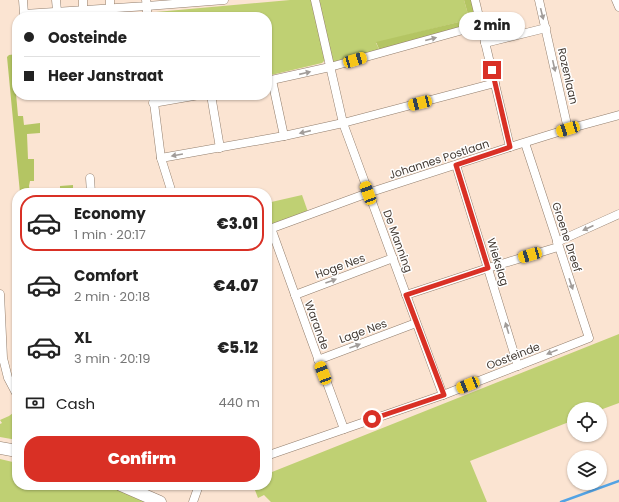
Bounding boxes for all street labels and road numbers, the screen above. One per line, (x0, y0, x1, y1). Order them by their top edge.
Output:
street label: Rozenlaan (554, 46, 582, 106)
street label: Johannes Postlaan (387, 135, 491, 183)
street label: Groene Dreef (548, 200, 586, 274)
street label: De Manning (379, 207, 417, 275)
street label: Wiekslag (483, 236, 513, 288)
street label: Hoge Nes (313, 249, 367, 282)
street label: Warande (301, 298, 333, 352)
street label: Lage Nes (337, 315, 389, 347)
street label: Oosteinde (484, 338, 542, 374)

